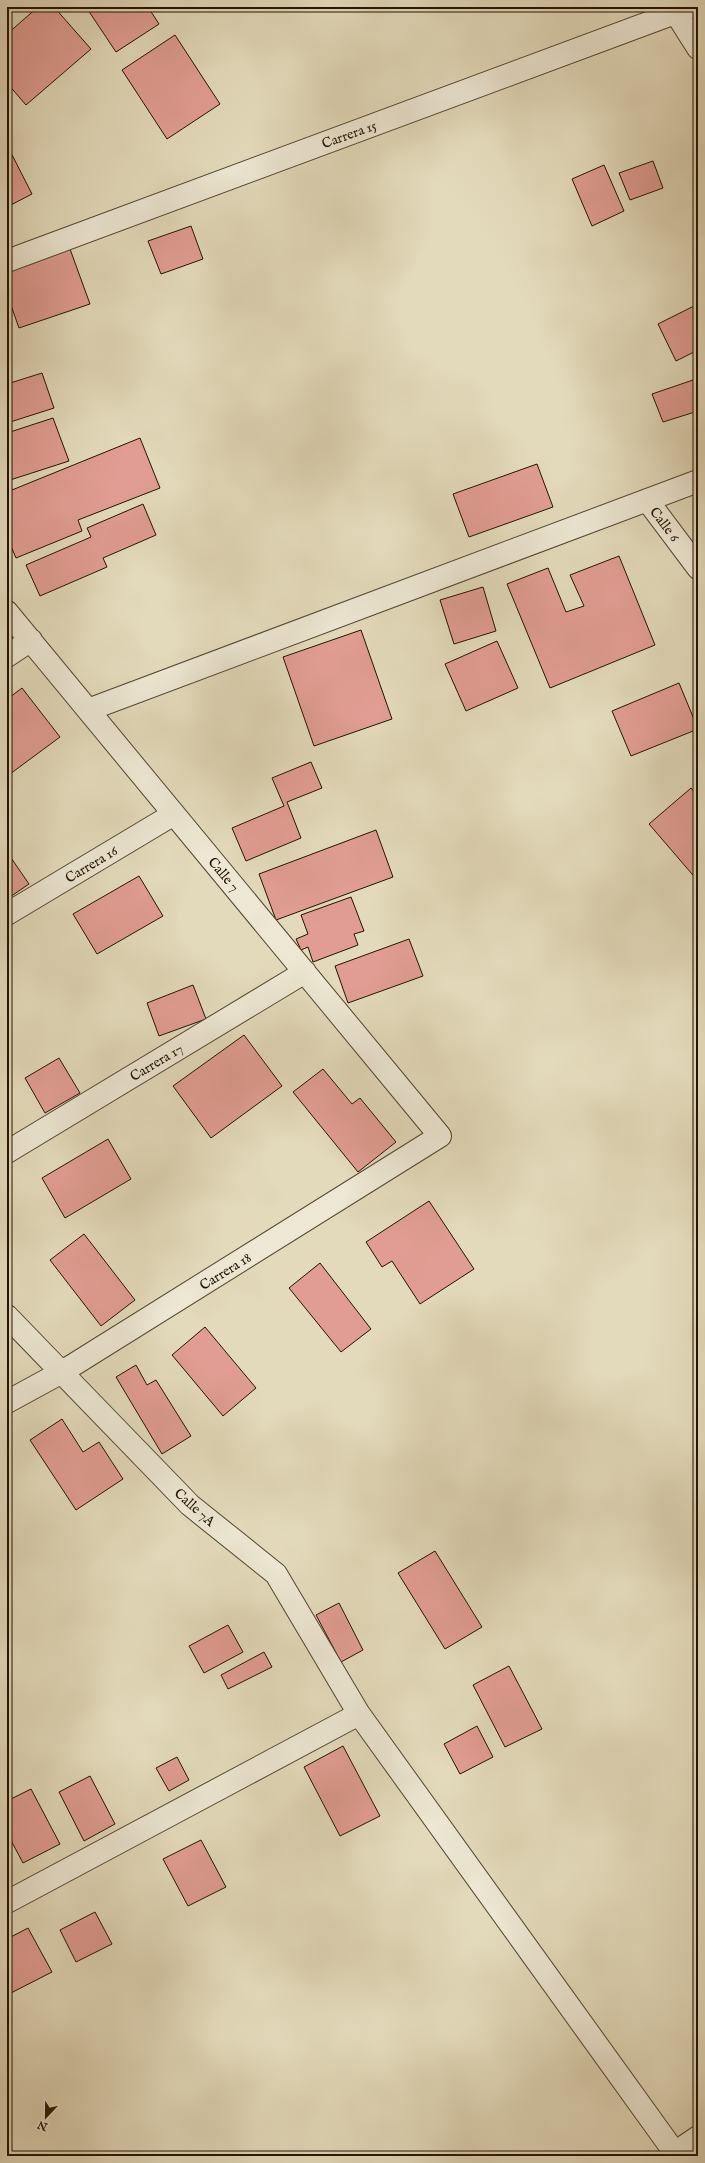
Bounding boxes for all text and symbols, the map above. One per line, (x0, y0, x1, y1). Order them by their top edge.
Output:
street label: Carrera 15 (319, 117, 379, 153)
street label: Calle 6 (645, 504, 684, 546)
street label: Carrera 16 (62, 842, 122, 888)
street label: Calle 7 (204, 854, 243, 896)
street label: Carrera 17 (127, 1040, 186, 1086)
street label: Carrera 18 (196, 1249, 255, 1295)
street label: Calle 7A (170, 1485, 219, 1531)
north arrow (26, 2097, 66, 2137)
text: N (35, 2117, 51, 2134)

